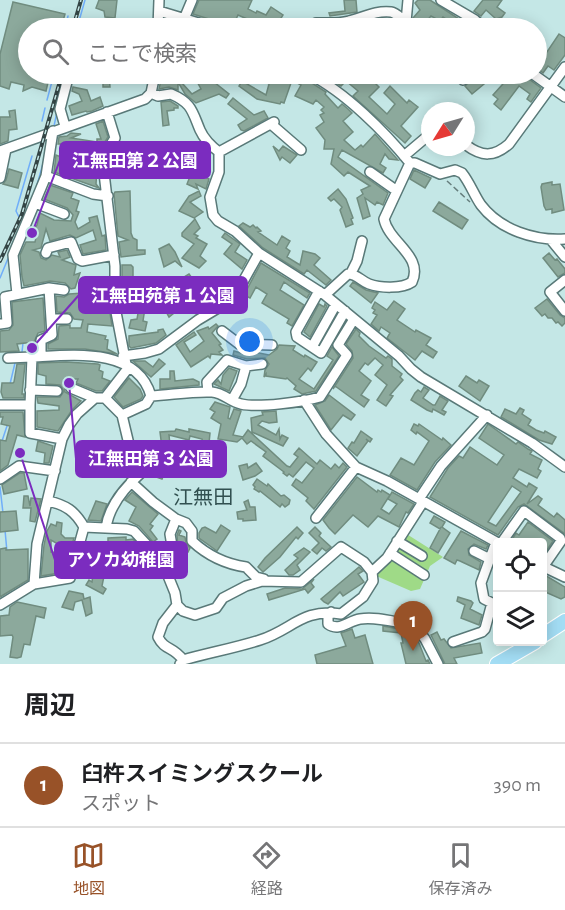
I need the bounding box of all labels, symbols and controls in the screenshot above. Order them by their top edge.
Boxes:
search box [18,18,547,84]
icon: search [39,35,72,68]
text: ここで検索 [87,43,197,65]
north arrow [421,102,475,156]
callout: 江無田第２公園 [60,142,210,178]
text: 江無田第２公園 [72,151,198,171]
callout: 江無田苑第１公園 [79,277,247,313]
text: 江無田苑第１公園 [91,286,235,306]
your location [235,327,264,356]
callout: 江無田第３公園 [76,441,226,477]
text: 江無田第３公園 [88,449,214,469]
district label: 江無田 [173,487,233,508]
map controls [493,538,547,646]
button: locate [493,538,547,592]
callout: アソカ幼稚園 [55,542,187,578]
text: アソカ幼稚園 [67,550,175,570]
button: layers [493,592,547,646]
pin: 1 [394,602,432,651]
text: 周辺 [24,693,76,719]
text: 臼杵スイミングスクール [81,763,323,785]
text: 1 [40,775,47,795]
text: 390 m [494,775,541,795]
text: スポット [81,794,161,814]
tab: 地図 [72,839,105,899]
tab: 経路 [250,839,283,899]
tab: 保存済み [428,839,492,899]

